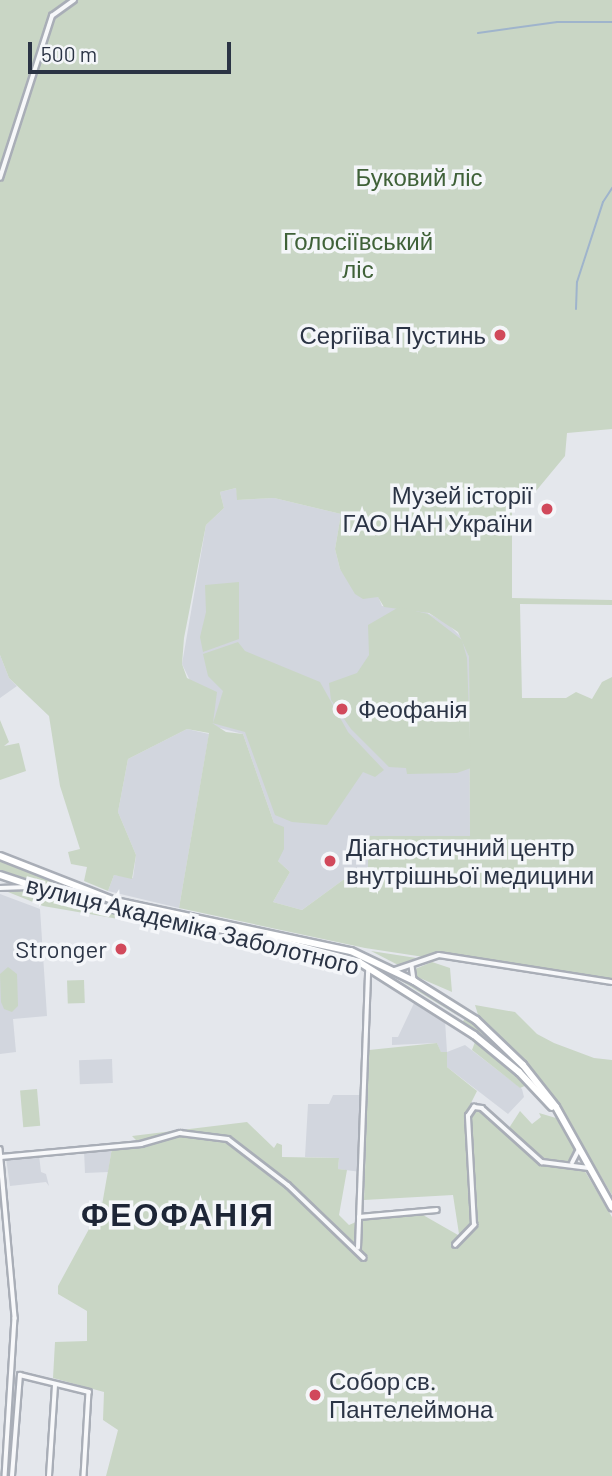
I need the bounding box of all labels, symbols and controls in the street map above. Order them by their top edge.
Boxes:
scale bar [32,28,234,72]
text: 500 m [41,41,97,66]
park label: Буковий ліс [355,163,483,191]
park label: Голосіївський ліс [283,227,433,283]
place label: Сергіїва Пустинь [299,321,486,349]
marker: Сергіїва Пустинь [492,327,508,343]
place label: Музей історії ГАО НАН України [342,481,533,537]
marker: Музей історії ГАО НАН України [539,501,555,517]
place label: Феофанія [358,695,468,723]
marker: Феофанія [332,699,352,719]
place label: Діагностичний центр внутрішньої медицини [346,833,594,889]
marker: Діагностичний центр внутрішньої медицини [320,851,340,871]
street label: вулиця Академіка Заболотного [24,870,362,980]
place label: Stronger [15,935,107,963]
marker: Stronger [113,941,129,957]
district label: ФЕОФАНІЯ [82,1194,274,1232]
place label: Собор св. Пантелеймона [329,1367,493,1423]
marker: Собор св. Пантелеймона [307,1387,323,1403]

